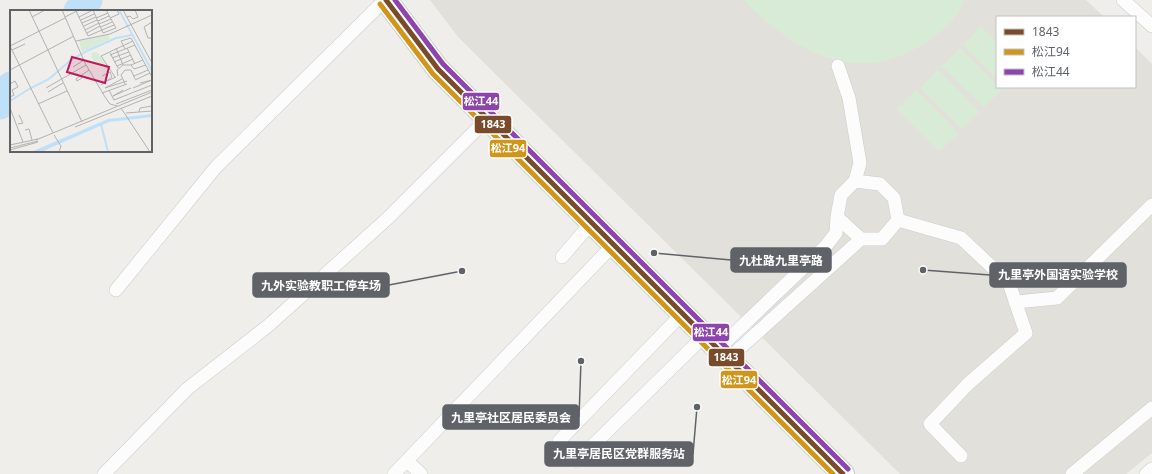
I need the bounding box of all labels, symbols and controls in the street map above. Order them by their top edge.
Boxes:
inset map [10,10,152,152]
legend [996,16,1136,88]
text: 1843 [1032,23,1060,40]
text: 松江94 [1032,43,1070,60]
text: 松江44 [1032,63,1070,80]
line badge: 松江44 [462,92,500,111]
text: 松江44 [464,93,499,108]
line badge: 1843 [474,115,512,134]
text: 1843 [480,116,506,131]
line badge: 松江94 [489,139,527,158]
text: 松江94 [491,140,526,155]
callout: 九杜路九里亭路 [731,248,831,272]
text: 九杜路九里亭路 [739,252,823,269]
callout: 九里亭外国语实验学校 [990,263,1126,287]
text: 九里亭外国语实验学校 [998,266,1118,283]
callout: 九外实验教职工停车场 [253,273,389,297]
text: 九外实验教职工停车场 [261,277,381,294]
line badge: 松江44 [692,323,730,342]
text: 松江44 [694,324,729,339]
line badge: 1843 [708,348,745,367]
text: 1843 [713,349,739,364]
line badge: 松江94 [720,370,758,389]
text: 松江94 [722,372,757,387]
callout: 九里亭社区居民委员会 [443,405,579,429]
text: 九里亭社区居民委员会 [451,409,571,426]
callout: 九里亭居民区党群服务站 [545,442,693,466]
text: 九里亭居民区党群服务站 [553,445,685,462]

